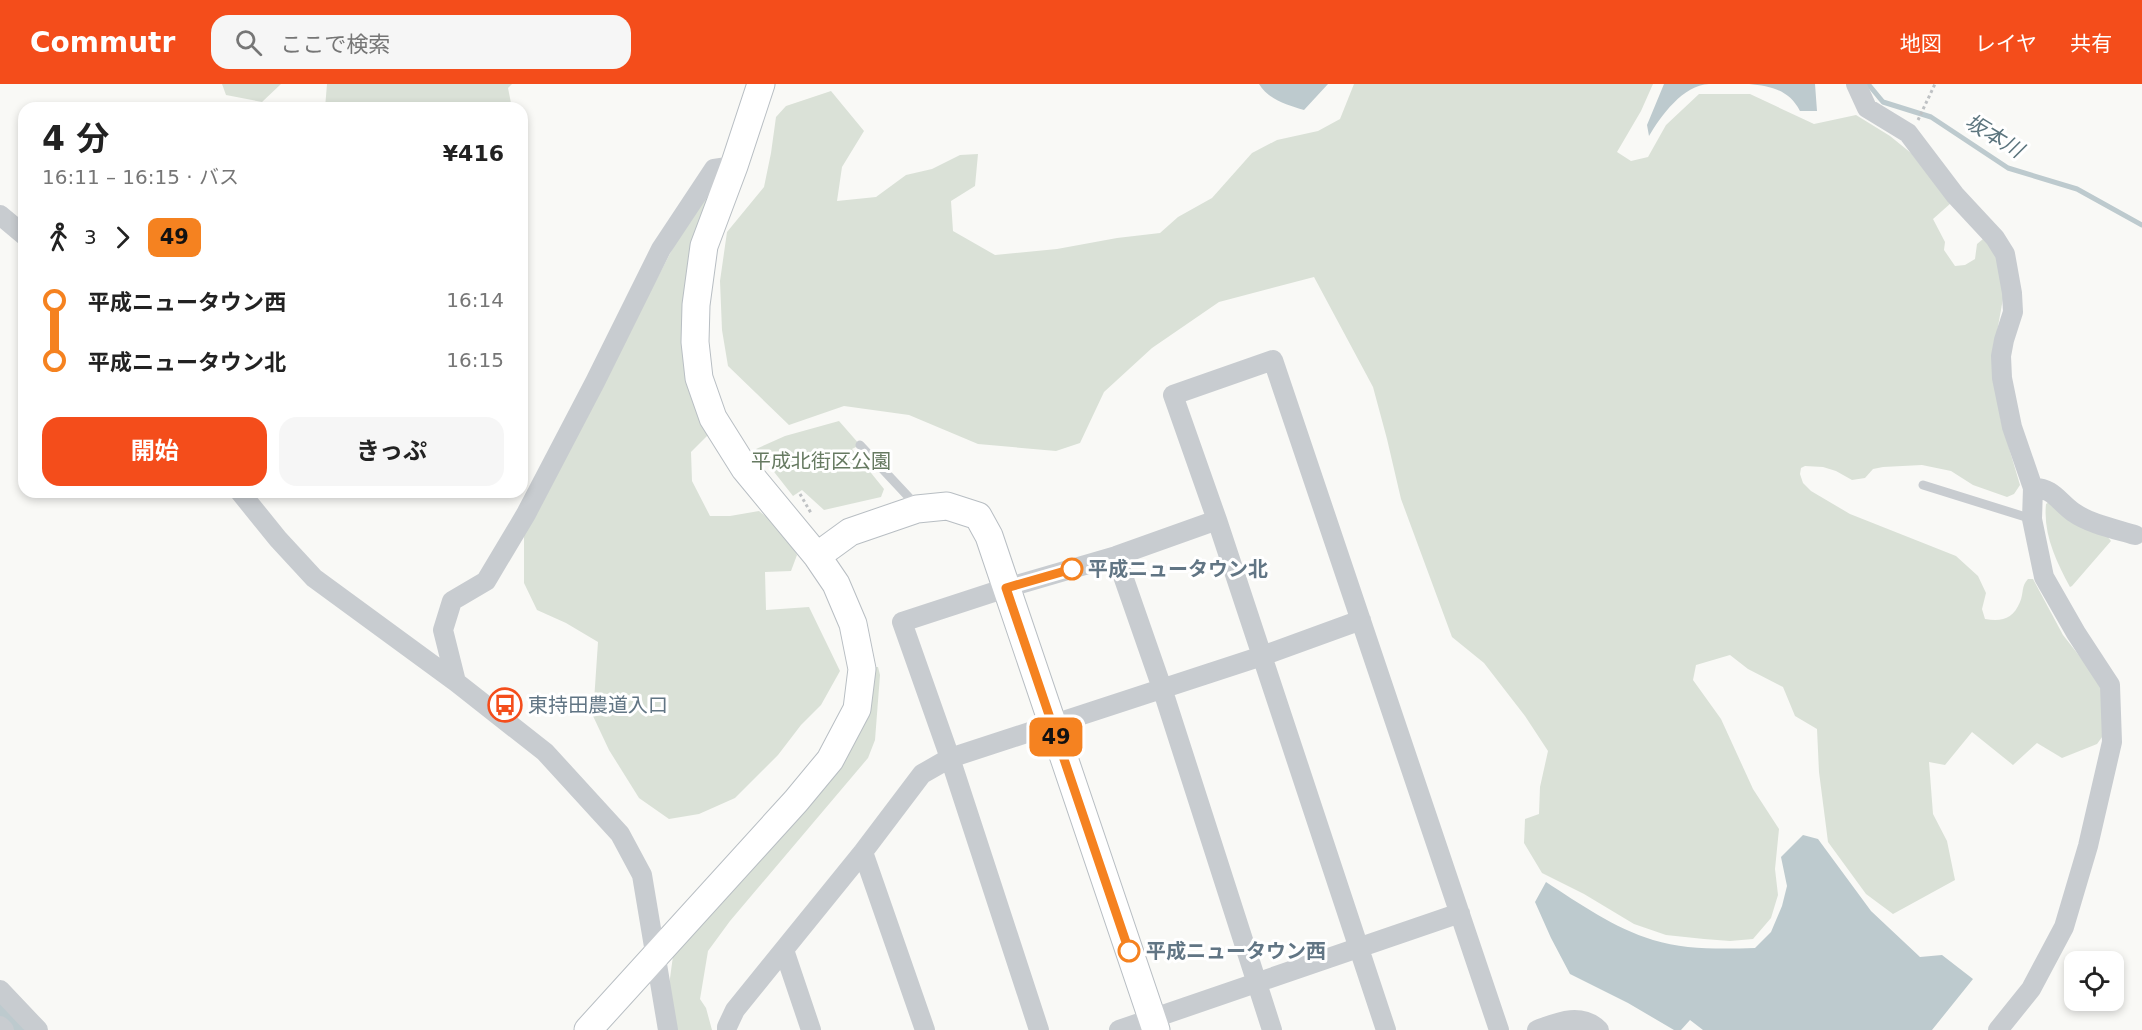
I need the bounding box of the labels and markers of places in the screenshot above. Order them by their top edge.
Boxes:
place label: 平成ニュータウン北 [1088,557,1268,581]
marker: 平成ニュータウン北 [1061,558,1083,580]
bus stop icon: 東持田農道入口 [487,687,523,723]
place label: 東持田農道入口 [528,693,668,717]
place label: 平成ニュータウン西 [1146,939,1326,963]
marker: 平成ニュータウン西 [1118,940,1140,962]

